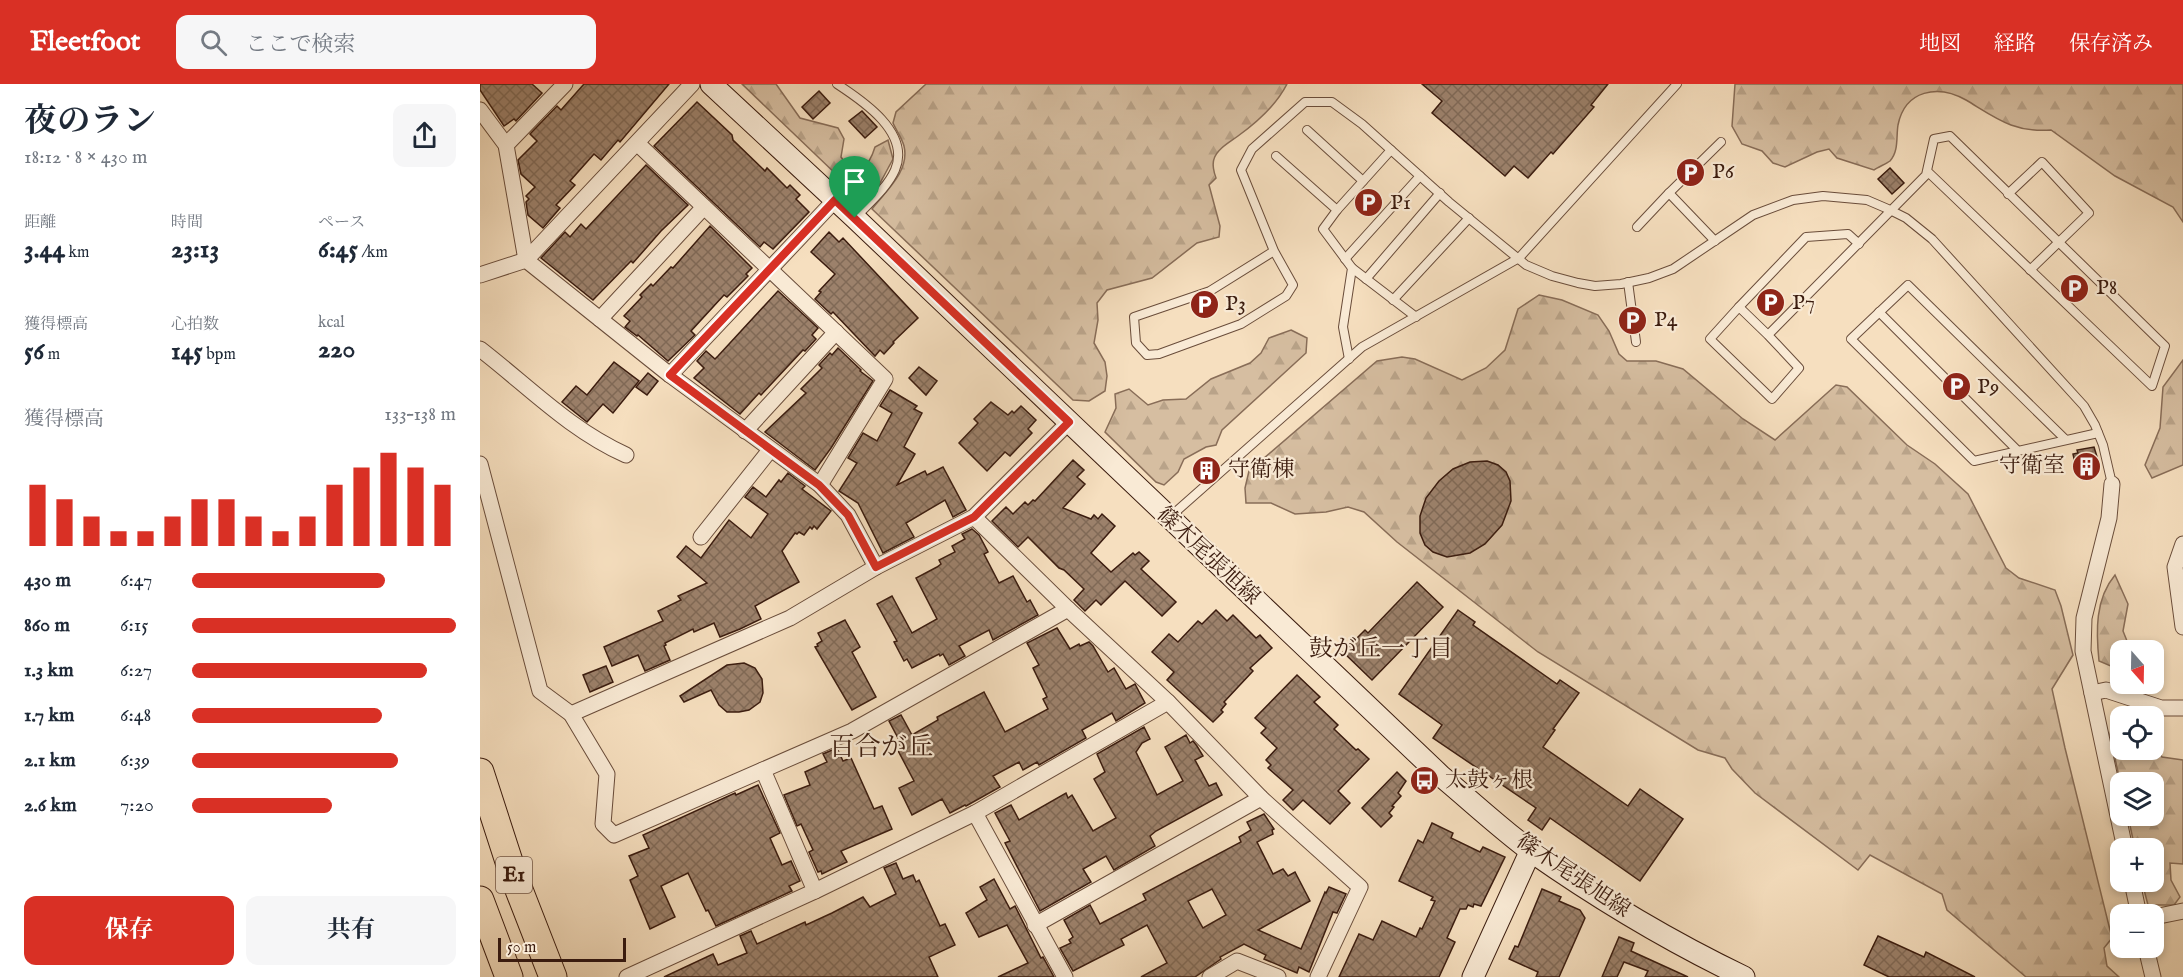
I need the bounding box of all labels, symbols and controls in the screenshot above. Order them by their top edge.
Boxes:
search box [176,15,596,69]
text: Fleetfoot [30,25,140,60]
icon: search [197,26,230,59]
text: ここで検索 [245,31,355,59]
text: 地図 [1919,31,1961,58]
text: 経路 [1994,31,2036,58]
text: 保存済み [2069,31,2153,58]
text: 夜のラン [24,101,156,143]
button: share [393,104,456,167]
text: 18:12 · 8 × 430 m [24,145,148,170]
pin [829,156,880,218]
parking icon: P6 [1675,156,1707,188]
place label: P6 [1712,158,1735,186]
icon: arrive [838,165,871,198]
parking icon: P1 [1353,187,1385,219]
place label: P1 [1390,189,1411,217]
text: 距離 [24,213,56,233]
text: 時間 [171,213,203,233]
text: ペース [318,213,365,233]
text: 3.44 [24,233,65,266]
text: 23:13 [171,233,219,266]
text: 6:45 [318,233,358,266]
text: km [65,243,89,263]
text: /km [358,243,388,263]
parking icon: P8 [2059,272,2091,304]
place label: P8 [2096,274,2117,302]
parking icon: P7 [1755,287,1787,319]
parking icon: P3 [1188,288,1220,320]
place label: P7 [1792,289,1815,317]
place label: P3 [1225,290,1246,318]
parking icon: P4 [1617,304,1649,336]
place label: P4 [1654,306,1678,334]
text: kcal [318,313,345,333]
text: 獲得標高 [24,315,88,335]
text: 心拍数 [171,315,219,335]
text: 220 [318,333,355,366]
text: 56 [24,335,44,368]
text: 145 [171,335,203,368]
text: m [44,345,60,365]
text: bpm [203,345,236,365]
parking icon: P9 [1940,371,1972,403]
place label: P9 [1977,373,1999,401]
text: 133–138 m [384,402,456,427]
text: 獲得標高 [24,407,104,432]
building icon: 守衛室 [2070,450,2102,482]
place label: 守衛室 [1999,452,2065,480]
building icon: 守衛棟 [1191,454,1223,486]
place label: 守衛棟 [1228,456,1294,484]
street label: 篠木尾張旭線 [1150,501,1266,611]
text: 430 m [24,568,71,593]
text: 6:47 [120,568,152,593]
text: 860 m [24,613,70,638]
text: 6:15 [120,613,148,638]
district label: 鼓が丘一丁目 [1309,634,1453,665]
north arrow [2110,640,2164,694]
map controls [2110,640,2164,958]
text: 1.3 km [24,658,74,683]
text: 6:27 [120,658,152,683]
text: 1.7 km [24,703,75,728]
text: 6:48 [120,703,151,728]
button: locate [2110,706,2164,760]
district label: 百合が丘 [829,731,933,764]
text: 2.1 km [24,748,76,773]
text: 6:39 [120,748,150,773]
bus stop icon: 太鼓ヶ根 [1408,765,1440,797]
place label: 太鼓ヶ根 [1445,767,1533,795]
button: layers [2110,772,2164,826]
text: 2.6 km [24,793,77,818]
text: 7:20 [120,793,154,818]
street label: 篠木尾張旭線 [1510,827,1636,925]
button: + [2110,838,2164,892]
road number: E1 [496,857,532,893]
button: 保存 [24,896,234,965]
button: 共有 [246,896,456,965]
button: − [2110,904,2164,958]
scale bar [498,935,626,962]
text: 50 m [507,938,536,958]

